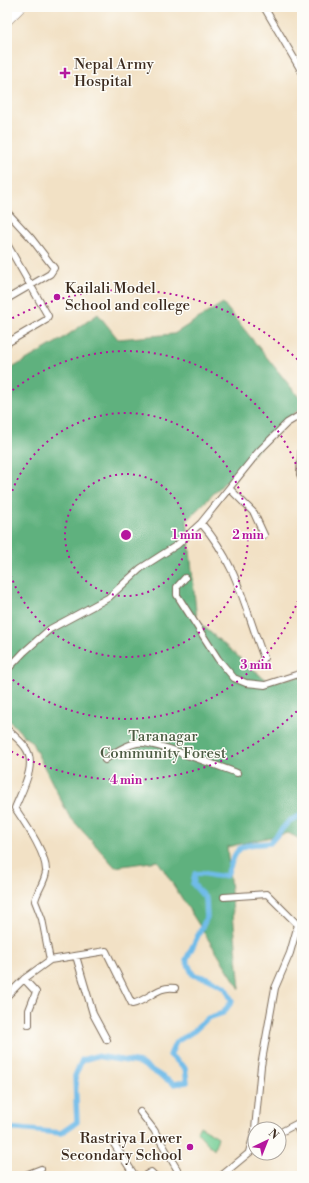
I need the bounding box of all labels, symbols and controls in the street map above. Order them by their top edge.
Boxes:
place label: Nepal Army Hospital [74,55,154,91]
marker: Nepal Army Hospital [59,67,71,79]
place label: Kailali Model School and college [65,279,190,315]
marker: Kailali Model School and college [52,292,62,302]
centre of rings [119,528,133,542]
text: 1 min [172,528,203,543]
text: 2 min [232,528,264,543]
text: 3 min [240,658,272,673]
park label: Taranagar Community Forest [100,727,227,763]
text: 4 min [110,773,143,788]
north arrow [247,1121,287,1161]
text: N [265,1126,281,1143]
place label: Rastriya Lower Secondary School [61,1129,183,1165]
marker: Rastriya Lower Secondary School [185,1142,195,1152]

